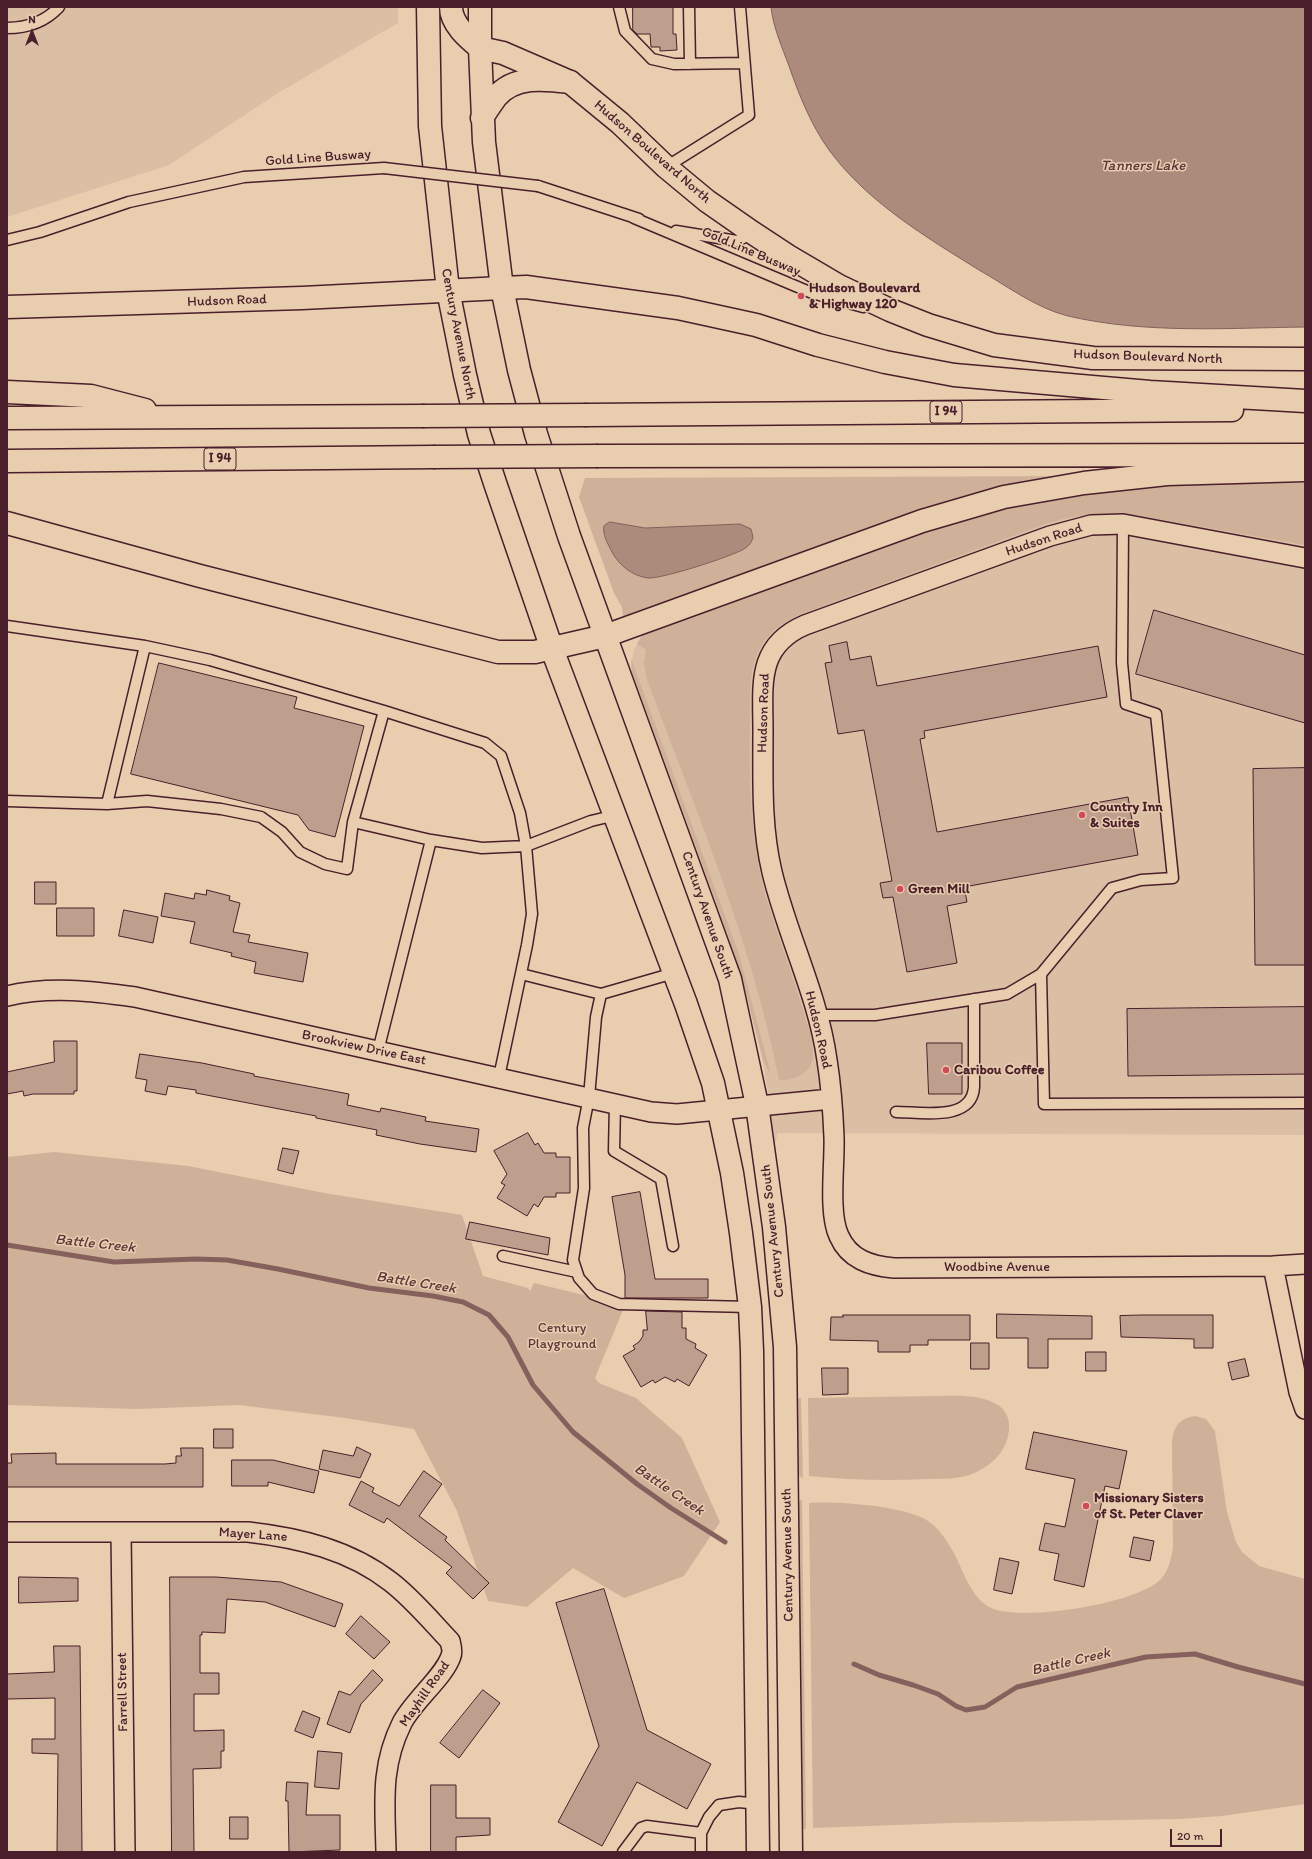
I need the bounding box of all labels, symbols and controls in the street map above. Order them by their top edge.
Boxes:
north arrow [12,12,52,52]
text: N [28,13,36,26]
street label: Hudson Boulevard North [590,97,714,207]
street label: Gold Line Busway [265,146,371,170]
water label: Tanners Lake [1101,157,1185,175]
street label: Gold Line Busway [699,224,803,280]
street label: Century Avenue North [437,267,479,401]
place label: Hudson Boulevard & Highway 120 [809,280,920,312]
street label: Hudson Road [187,291,267,311]
marker: Hudson Boulevard & Highway 120 [796,291,806,301]
street label: Hudson Boulevard North [1073,346,1223,368]
road number: I 94 [930,401,962,423]
road number: I 94 [204,448,236,470]
street label: Hudson Road [1003,520,1085,560]
street label: Hudson Road [754,673,774,753]
place label: Country Inn & Suites [1090,799,1163,832]
marker: Country Inn & Suites [1077,810,1087,820]
street label: Century Avenue South [677,849,737,981]
place label: Green Mill [908,881,970,897]
marker: Green Mill [895,884,905,894]
street label: Hudson Road [801,989,835,1071]
street label: Brookview Drive East [300,1027,428,1069]
place label: Caribou Coffee [954,1062,1044,1078]
marker: Caribou Coffee [941,1065,951,1075]
street label: Century Avenue South [758,1164,788,1298]
water label: Battle Creek [54,1231,136,1257]
street label: Woodbine Avenue [944,1259,1050,1275]
water label: Battle Creek [375,1268,457,1298]
park label: Century Playground [528,1320,596,1352]
water label: Battle Creek [631,1460,707,1520]
street label: Century Avenue South [778,1488,798,1622]
place label: Missionary Sisters of St. Peter Claver [1094,1490,1204,1522]
marker: Missionary Sisters of St. Peter Claver [1081,1501,1091,1511]
street label: Mayer Lane [218,1524,288,1546]
water label: Battle Creek [1030,1644,1112,1680]
street label: Farrell Street [114,1652,132,1732]
street label: Mayhill Road [396,1658,454,1730]
scale bar [1172,1821,1224,1847]
text: 20 m [1177,1829,1204,1843]

